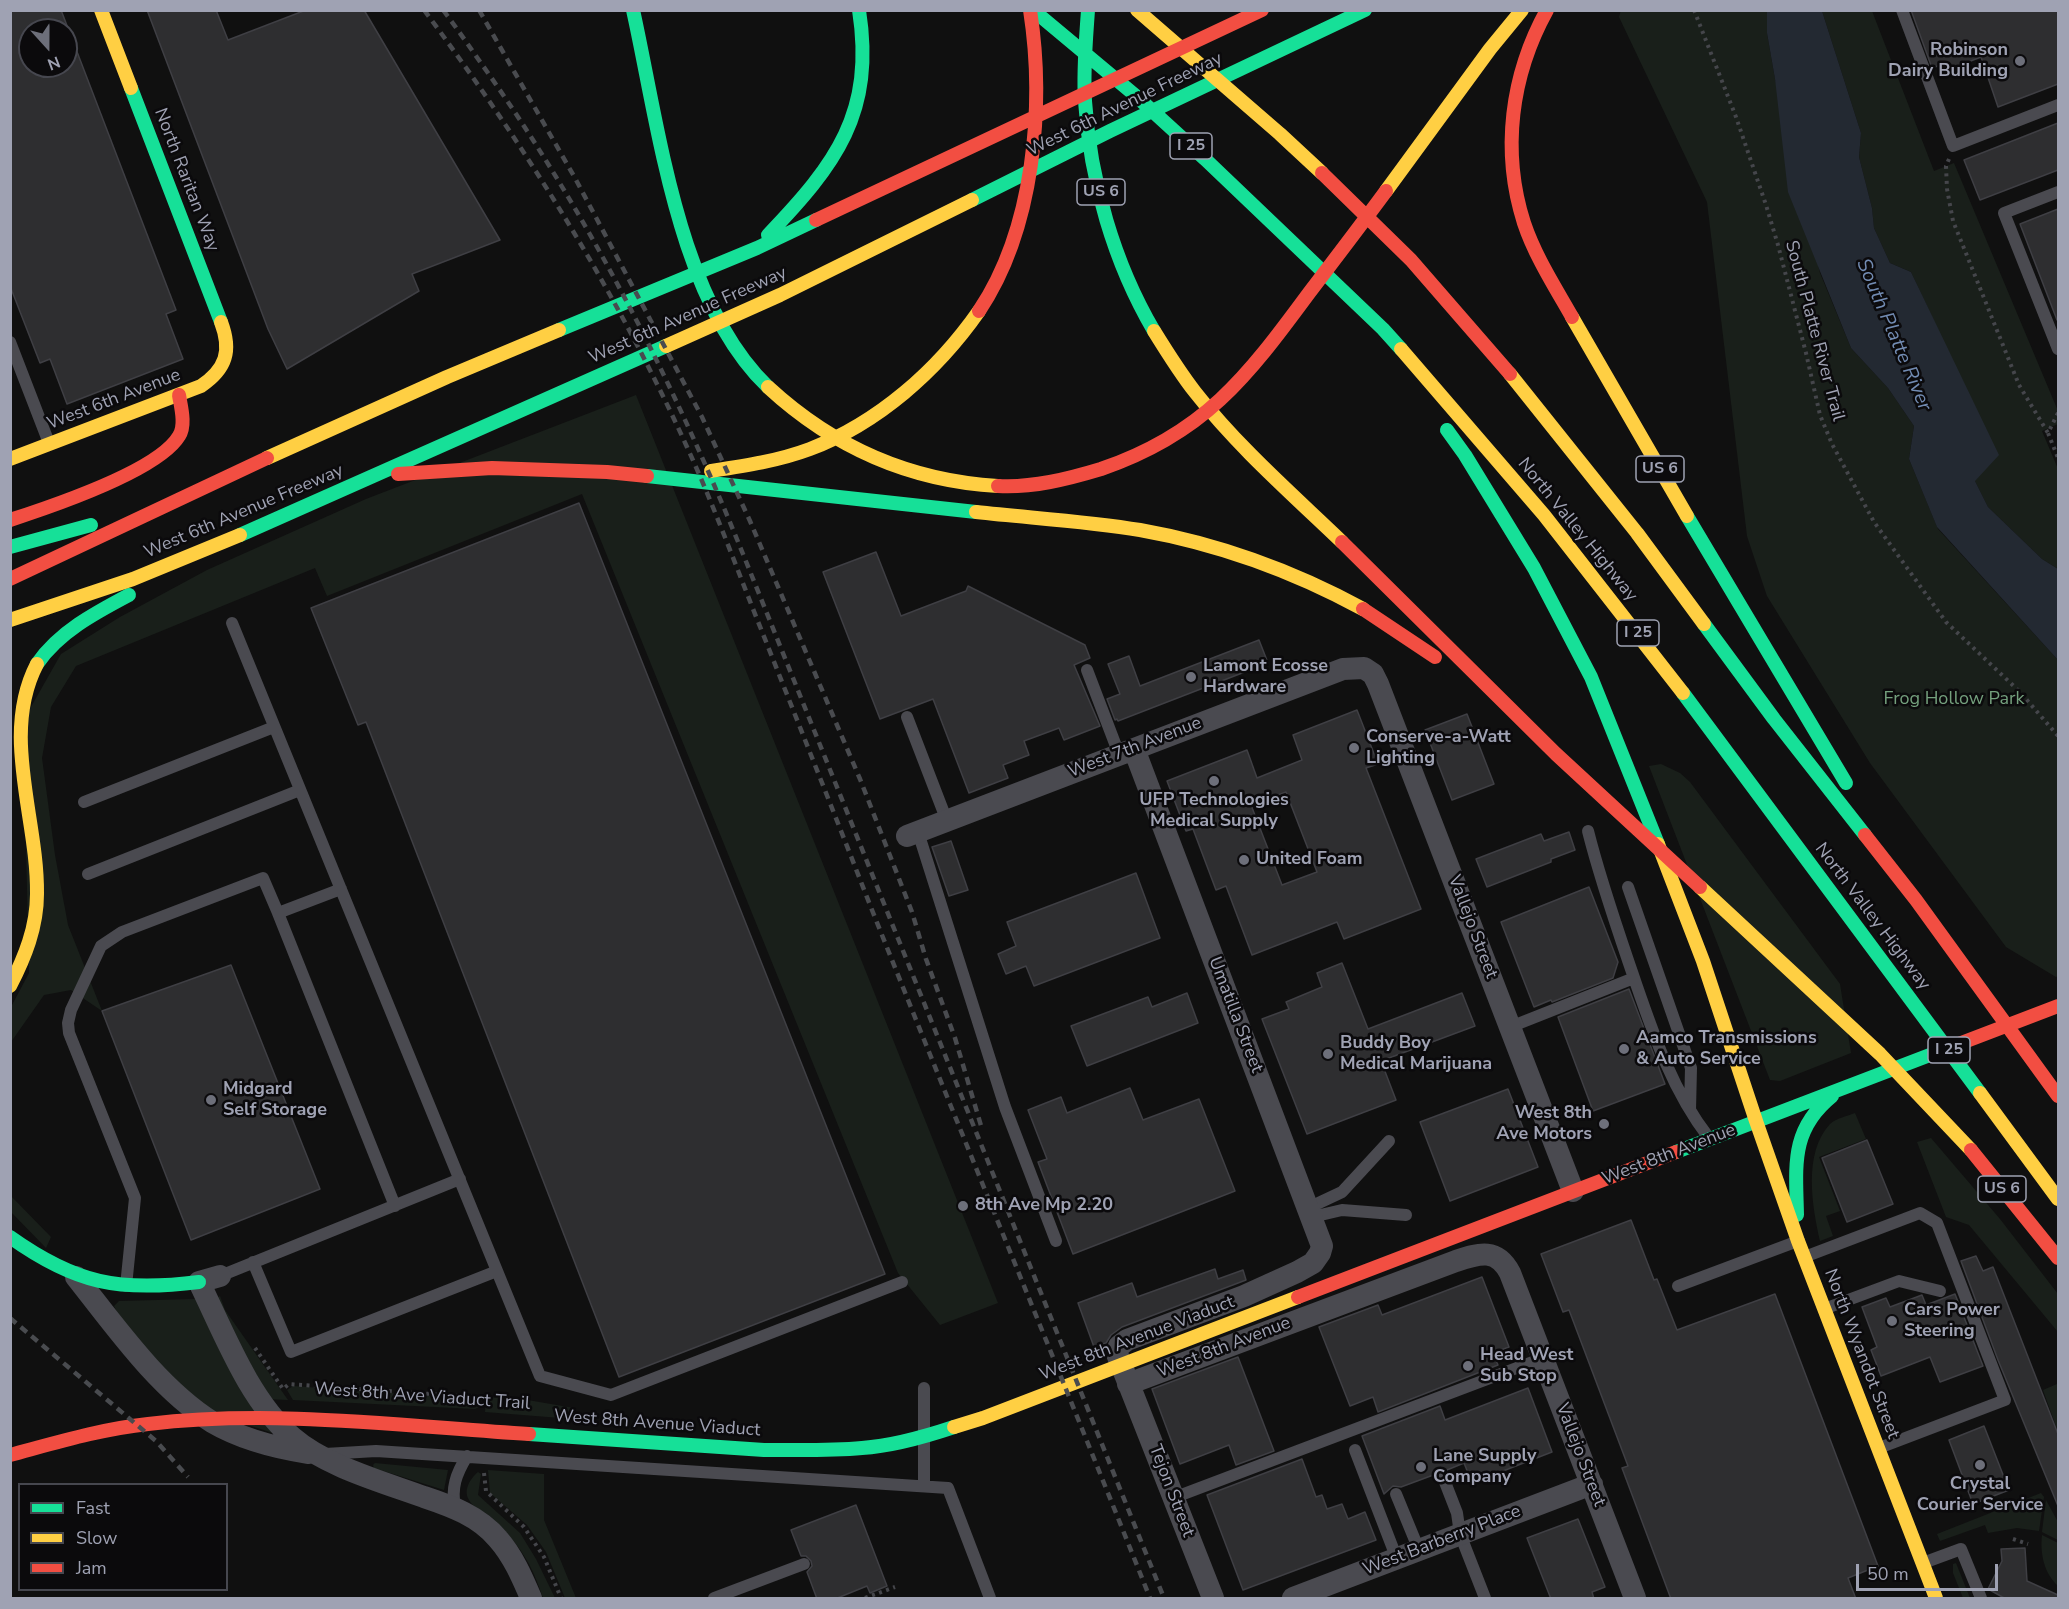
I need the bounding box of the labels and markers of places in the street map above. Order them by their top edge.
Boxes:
place label: Robinson Dairy Building [1888,40,2008,82]
marker: Robinson Dairy Building [2013,54,2027,68]
place label: Lamont Ecosse Hardware [1203,656,1328,698]
marker: Lamont Ecosse Hardware [1184,670,1198,684]
place label: Conserve-a-Watt Lighting [1366,727,1511,770]
marker: Conserve-a-Watt Lighting [1347,741,1361,755]
marker: UFP Technologies Medical Supply [1207,774,1221,788]
place label: UFP Technologies Medical Supply [1139,790,1289,832]
place label: United Foam [1256,849,1362,871]
marker: United Foam [1237,853,1251,867]
place label: Aamco Transmissions & Auto Service [1636,1028,1817,1070]
place label: Buddy Boy Medical Marijuana [1340,1033,1492,1076]
marker: Aamco Transmissions & Auto Service [1617,1042,1631,1056]
marker: Buddy Boy Medical Marijuana [1321,1047,1335,1061]
place label: Midgard Self Storage [223,1079,327,1122]
marker: Midgard Self Storage [204,1093,218,1107]
place label: West 8th Ave Motors [1496,1103,1592,1146]
marker: West 8th Ave Motors [1597,1117,1611,1131]
place label: 8th Ave Mp 2.20 [975,1195,1113,1217]
marker: 8th Ave Mp 2.20 [956,1199,970,1213]
place label: Cars Power Steering [1904,1300,2000,1342]
marker: Cars Power Steering [1885,1314,1899,1328]
place label: Head West Sub Stop [1480,1345,1573,1388]
marker: Head West Sub Stop [1461,1359,1475,1373]
place label: Lane Supply Company [1433,1446,1536,1488]
marker: Crystal Courier Service [1973,1458,1987,1472]
marker: Lane Supply Company [1414,1460,1428,1474]
place label: Crystal Courier Service [1917,1474,2043,1516]

